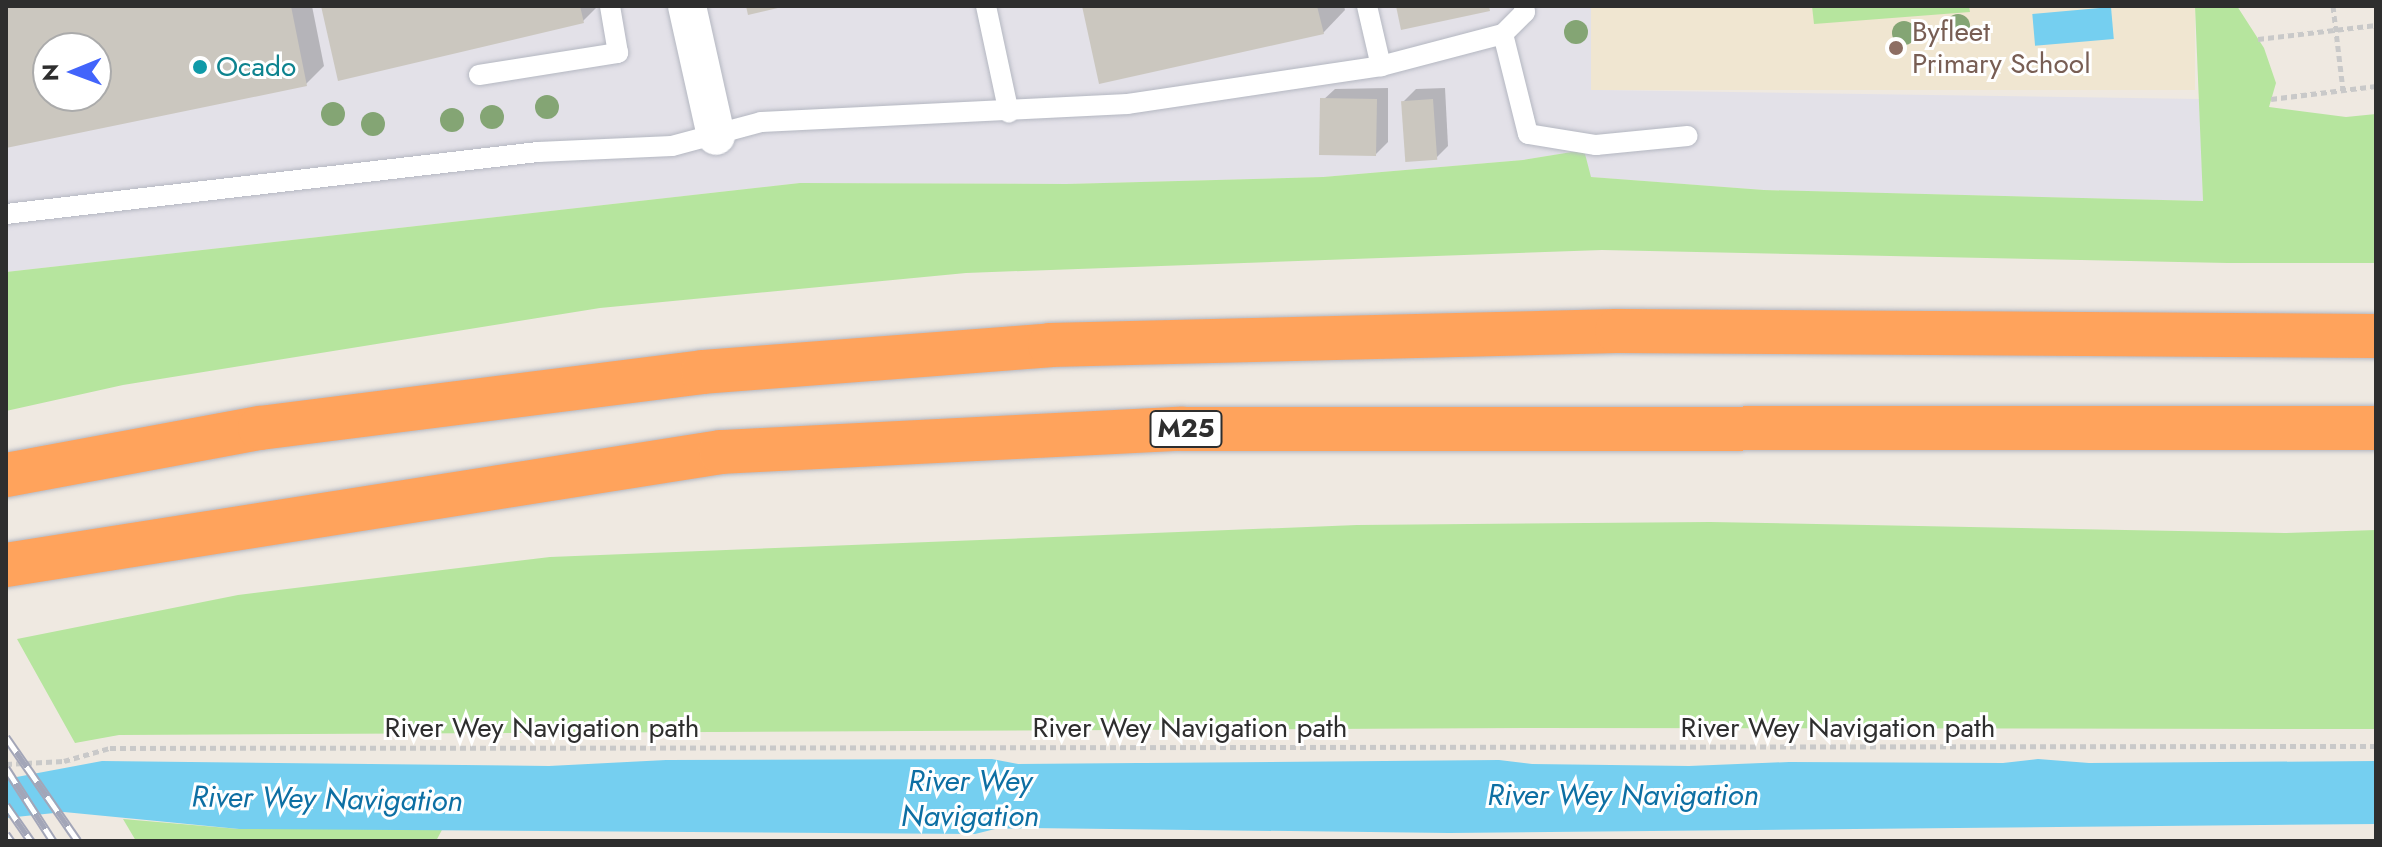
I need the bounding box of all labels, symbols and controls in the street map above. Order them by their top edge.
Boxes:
place label: Byfleet Primary School [1912,15,2091,81]
north arrow [32,32,112,112]
marker: Byfleet Primary School [1887,39,1905,57]
place label: Ocado [216,50,296,84]
marker: Ocado [191,58,209,76]
text: N [34,63,66,81]
road number: M25 [1148,407,1224,451]
street label: River Wey Navigation path [385,711,699,745]
street label: River Wey Navigation path [1033,711,1347,745]
street label: River Wey Navigation path [1681,711,1995,745]
water label: River Wey Navigation [901,763,1039,834]
water label: River Wey Navigation [1487,777,1759,813]
water label: River Wey Navigation [191,779,463,819]

